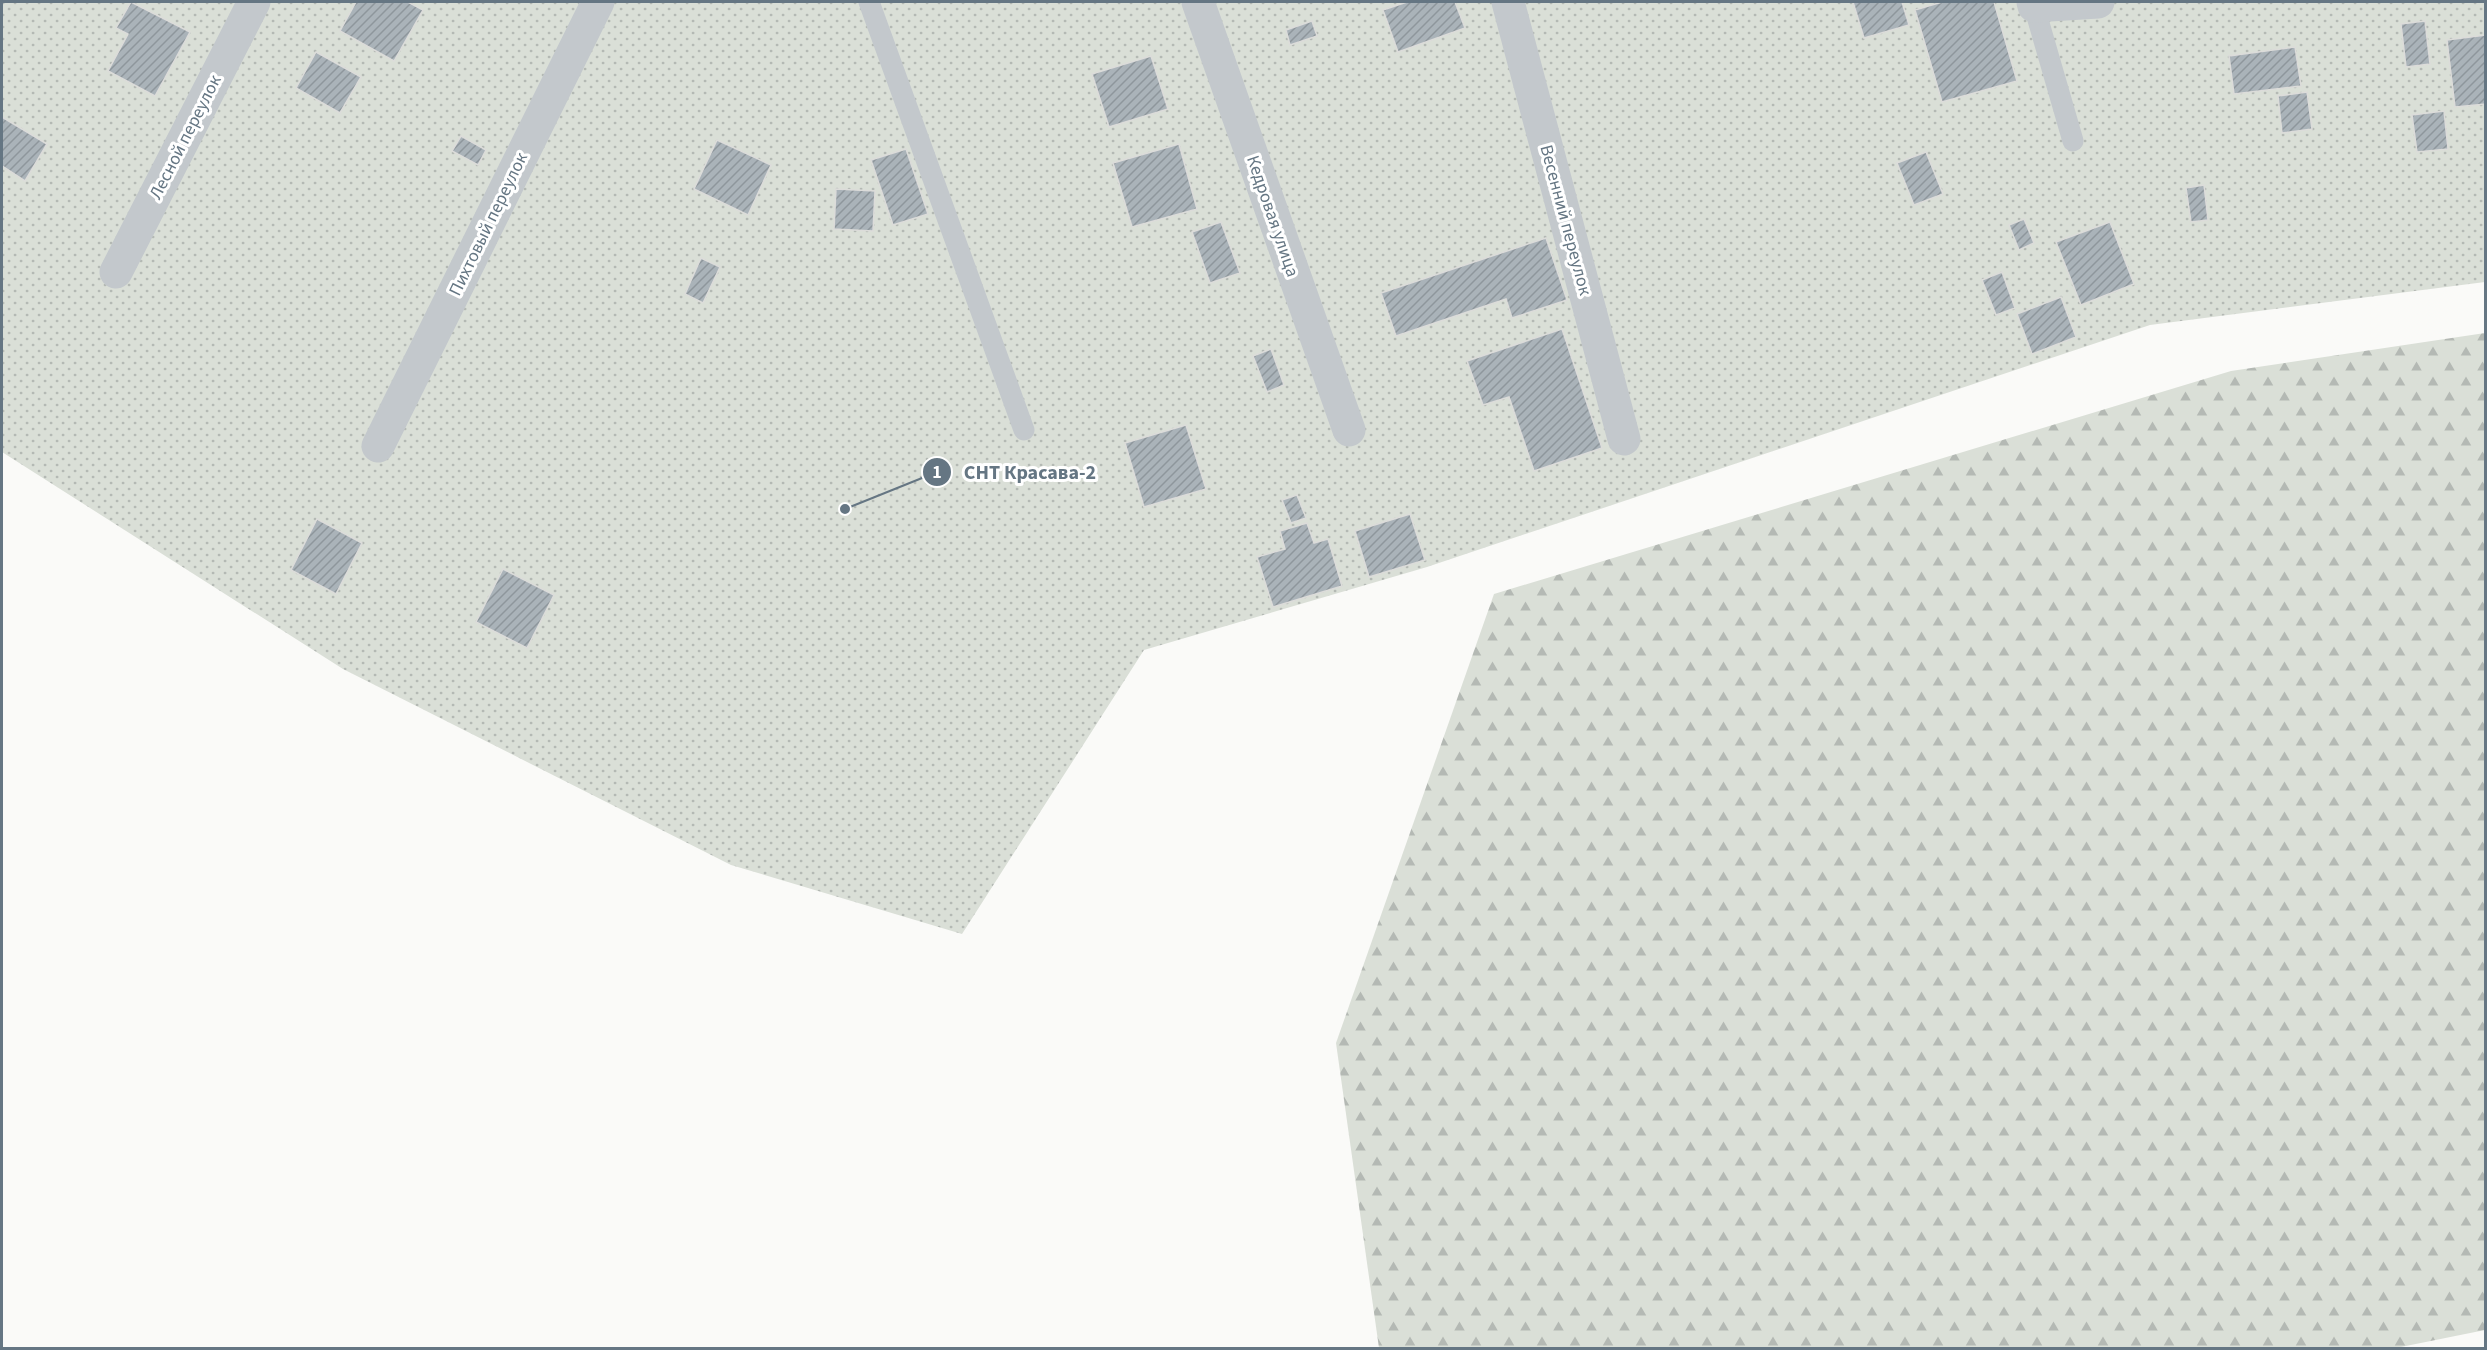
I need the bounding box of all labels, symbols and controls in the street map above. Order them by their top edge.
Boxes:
street label: Лесной переулок [143,71,228,204]
street label: Весенний переулок [1533,142,1598,298]
street label: Пихтовый переулок [443,148,534,300]
street label: Кедровая улица [1240,152,1305,280]
callout: СНТ Красава-2 [922,453,1108,491]
text: СНТ Красава-2 [964,459,1096,487]
text: 1 [932,460,942,485]

